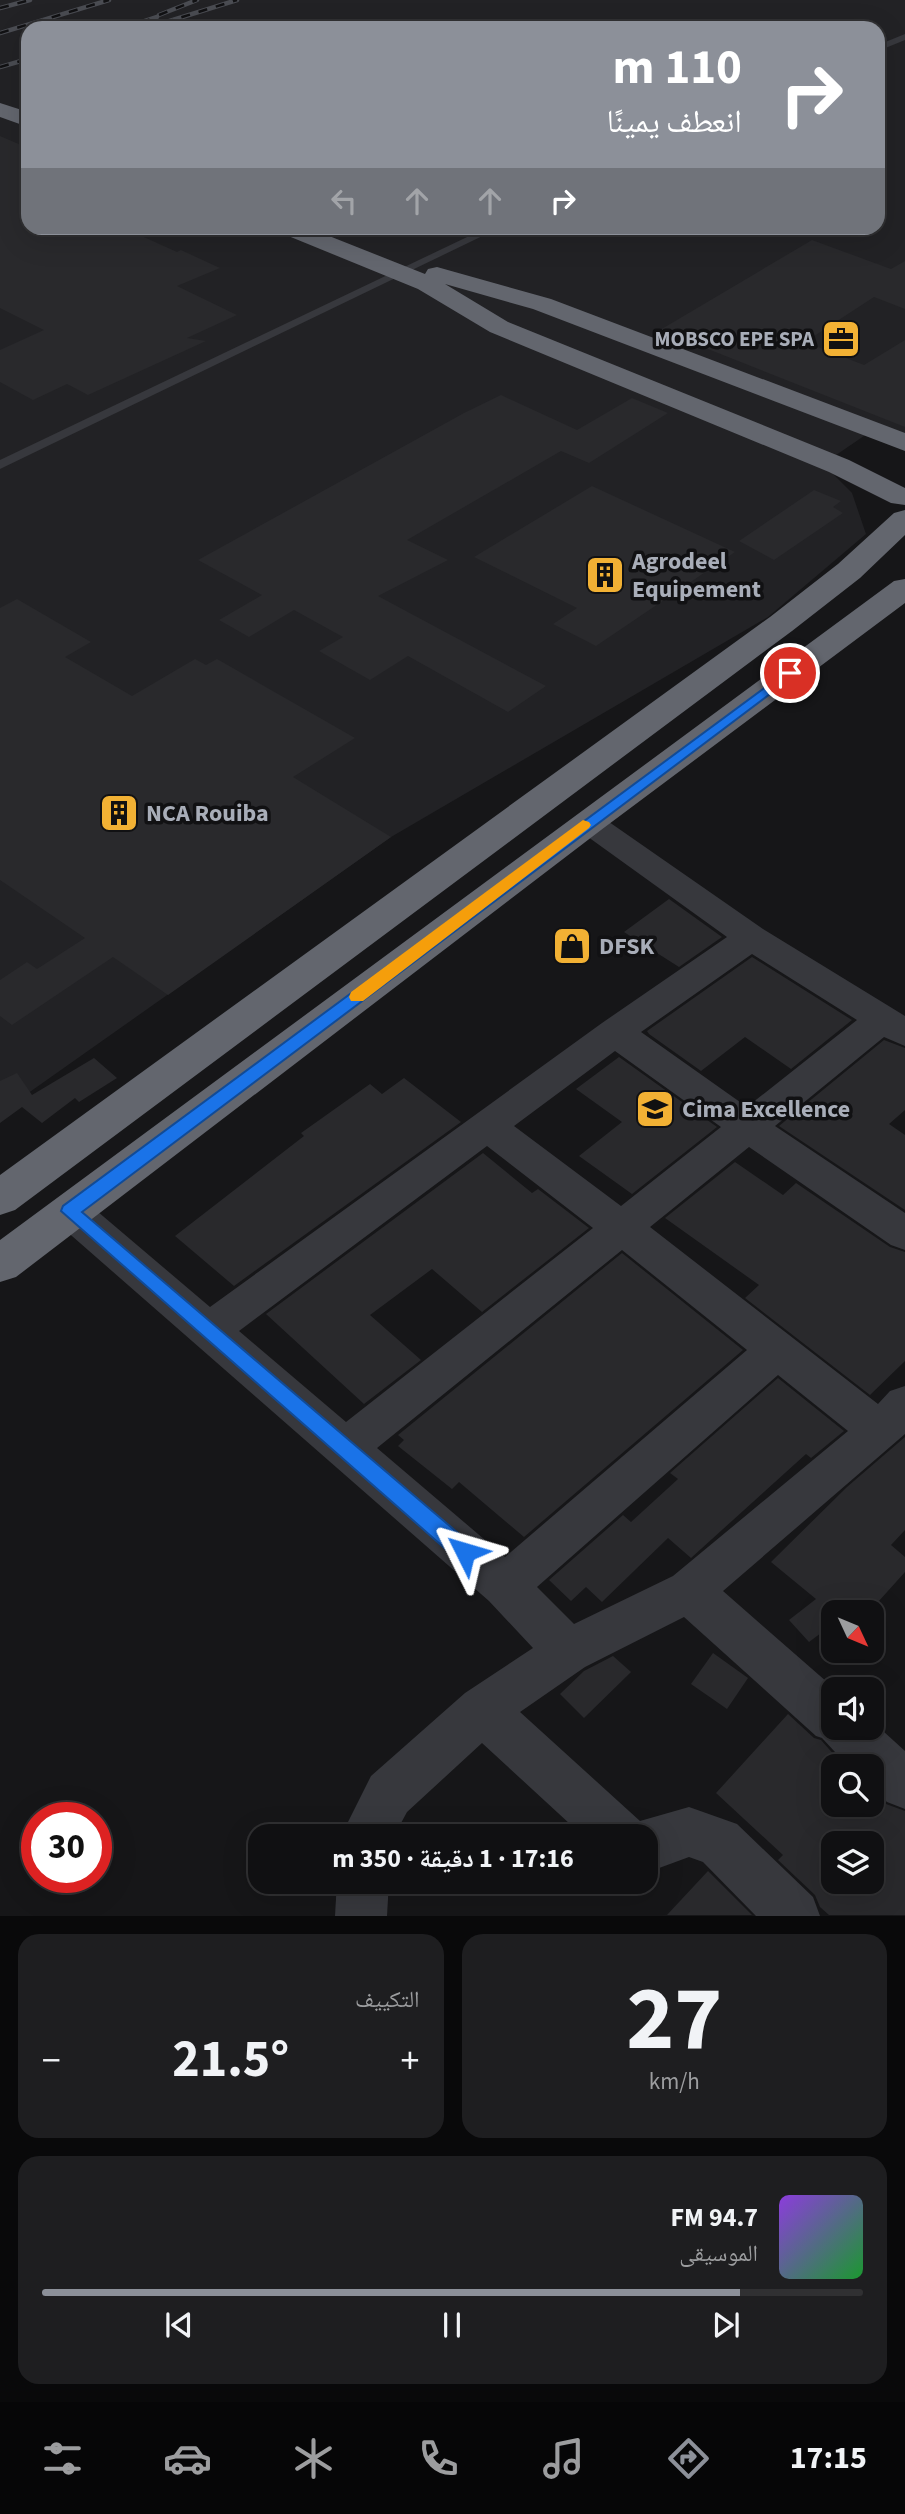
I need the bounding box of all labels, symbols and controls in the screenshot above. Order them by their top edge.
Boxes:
text: 110 m [613,33,742,103]
icon: right [766,49,857,140]
text: انعطف يمينًا [607,99,742,145]
icon: left [325,182,363,220]
icon: ahead [398,182,436,220]
icon: ahead [471,182,509,220]
icon: right [544,182,582,220]
office icon: MOBSCO EPE SPA [820,318,862,360]
place label: MOBSCO EPE SPA [655,324,815,354]
place label: Agrodeel Equipement [631,544,761,607]
building icon: Agrodeel Equipement [584,554,626,596]
pin [760,643,820,703]
icon: arrive [771,654,809,692]
building icon: NCA Rouiba [98,792,140,834]
place label: NCA Rouiba [146,796,269,831]
shop icon: DFSK [551,925,593,967]
place label: DFSK [599,929,655,964]
school or university icon: Cima Excellence [634,1088,676,1130]
place label: Cima Excellence [682,1092,850,1127]
position arrow [428,1515,502,1589]
north arrow [821,1600,884,1662]
map controls [821,1600,884,1894]
button: sound [821,1677,884,1740]
button: search [821,1754,884,1817]
speed limit sign: 30 [21,1802,112,1893]
button: layers [821,1831,884,1894]
text: 17:16 · 1 دقيقة · 350 m [332,1840,574,1877]
text: 27 [626,1955,722,2084]
text: التكييف [355,1983,420,2016]
text: 21.5° [172,2023,289,2097]
text: − [42,2034,61,2088]
text: + [401,2034,419,2088]
text: km/h [649,2065,700,2098]
text: 94.7 FM [670,2199,758,2236]
text: الموسيقى [679,2237,758,2270]
icon: previous [160,2306,198,2344]
icon: pause [433,2306,471,2344]
icon: next [707,2306,745,2344]
icon: filters [38,2434,87,2483]
icon: car [163,2434,212,2483]
icon: climate [289,2434,338,2483]
icon: phone [414,2434,463,2483]
icon: music [539,2434,588,2483]
icon: directions [664,2434,713,2483]
text: 17:15 [790,2435,867,2481]

